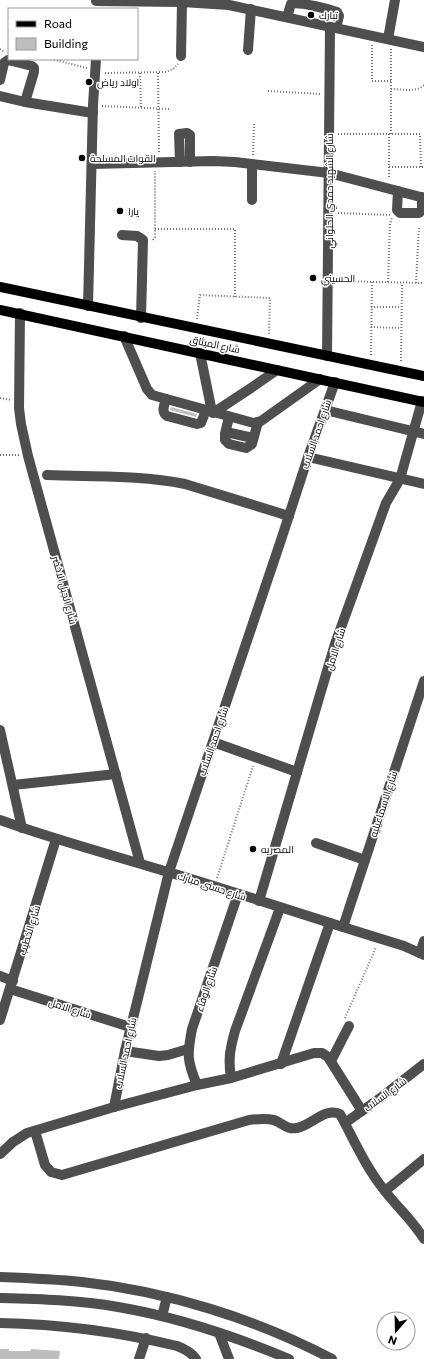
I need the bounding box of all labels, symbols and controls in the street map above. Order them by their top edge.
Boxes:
legend [8,8,138,60]
place label: تبارك [319,9,338,21]
marker: تبارك [306,10,316,20]
text: Road [44,16,72,30]
text: Building [44,36,88,50]
place label: اولاد رياض [97,76,139,89]
marker: اولاد رياض [84,77,94,87]
street label: شارع الشهيد حمدي الحلواني [323,133,337,249]
place label: القوات المسلحة [90,152,156,164]
marker: القوات المسلحة [77,153,87,163]
place label: يارا [128,205,139,217]
marker: يارا [115,206,125,216]
place label: الحسيني [321,272,355,286]
marker: الحسيني [308,273,318,283]
street label: شارع الميثاق [189,333,241,356]
street label: شارع احمد السلاب [299,398,334,470]
street label: شارع الجبل الاخضر [49,553,80,626]
street label: شارع الامل [323,626,348,672]
street label: شارع احمد السلاب [196,705,231,777]
street label: شارع الاسماعيليه [367,769,400,839]
place label: المصريه [261,843,294,855]
marker: المصريه [248,844,258,854]
street label: شارع حسنى مبارك [176,869,248,904]
street label: شارع الخطيب [16,904,43,957]
street label: شارع الوفاء [193,965,220,1013]
street label: شارع الامل [47,996,93,1021]
street label: شارع احمد السلاب [112,1016,139,1090]
street label: شارع السلاب [361,1074,409,1114]
north arrow [376,1311,416,1351]
text: N [386,1333,399,1348]

